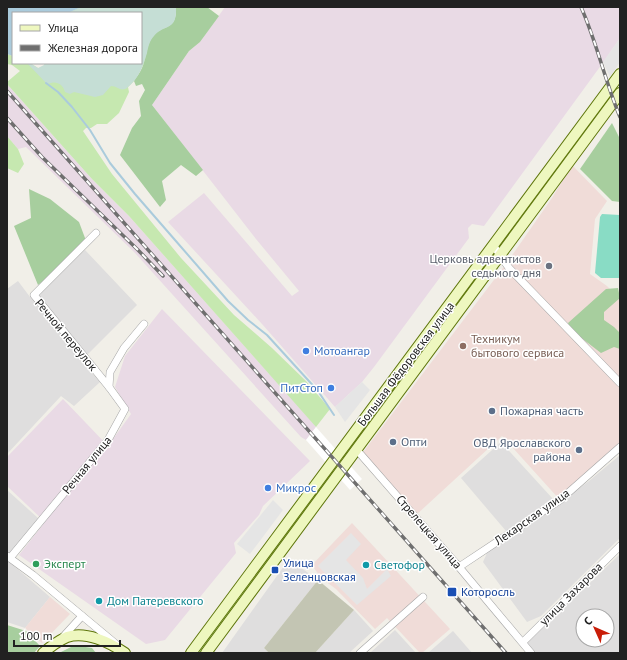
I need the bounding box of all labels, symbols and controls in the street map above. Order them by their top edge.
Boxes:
legend [12,12,142,64]
text: Улица [48,20,79,35]
text: Железная дорога [47,40,138,55]
place label: Церковь адвентистов седьмого дня [430,251,541,280]
marker: Церковь адвентистов седьмого дня [544,261,554,271]
street label: Речной переулок [32,296,101,374]
street label: Большая Фёдоровская улица [354,299,457,429]
place label: Техникум бытового сервиса [471,331,564,360]
marker: Техникум бытового сервиса [458,341,468,351]
place label: Мотоангар [314,343,370,358]
marker: Мотоангар [301,346,311,356]
place label: ПитСтоп [280,380,323,395]
marker: ПитСтоп [326,383,336,393]
place label: Пожарная часть [500,403,584,418]
marker: Пожарная часть [487,406,497,416]
street label: Речная улица [59,433,115,497]
place label: Опти [401,434,427,449]
place label: ОВД Ярославского района [473,435,571,464]
marker: Опти [388,437,398,447]
marker: ОВД Ярославского района [574,445,584,455]
place label: Микрос [276,480,317,495]
marker: Микрос [263,483,273,493]
street label: Лекарская улица [490,485,572,549]
street label: Стрелецкая улица [393,492,466,572]
place label: Улица Зеленцовская [283,555,356,584]
place label: Эксперт [44,556,86,571]
place label: Светофор [374,557,425,572]
marker: Эксперт [31,559,41,569]
street label: улица Захарова [536,559,605,628]
marker: Светофор [361,560,371,570]
marker: Улица Зеленцовская [270,565,280,575]
place label: Которосль [461,584,515,599]
marker: Которосль [446,586,458,598]
place label: Дом Патеревского [107,593,203,608]
marker: Дом Патеревского [94,596,104,606]
north arrow [575,608,615,648]
text: С [581,614,595,628]
scale bar [14,622,120,648]
text: 100 m [20,628,53,643]

